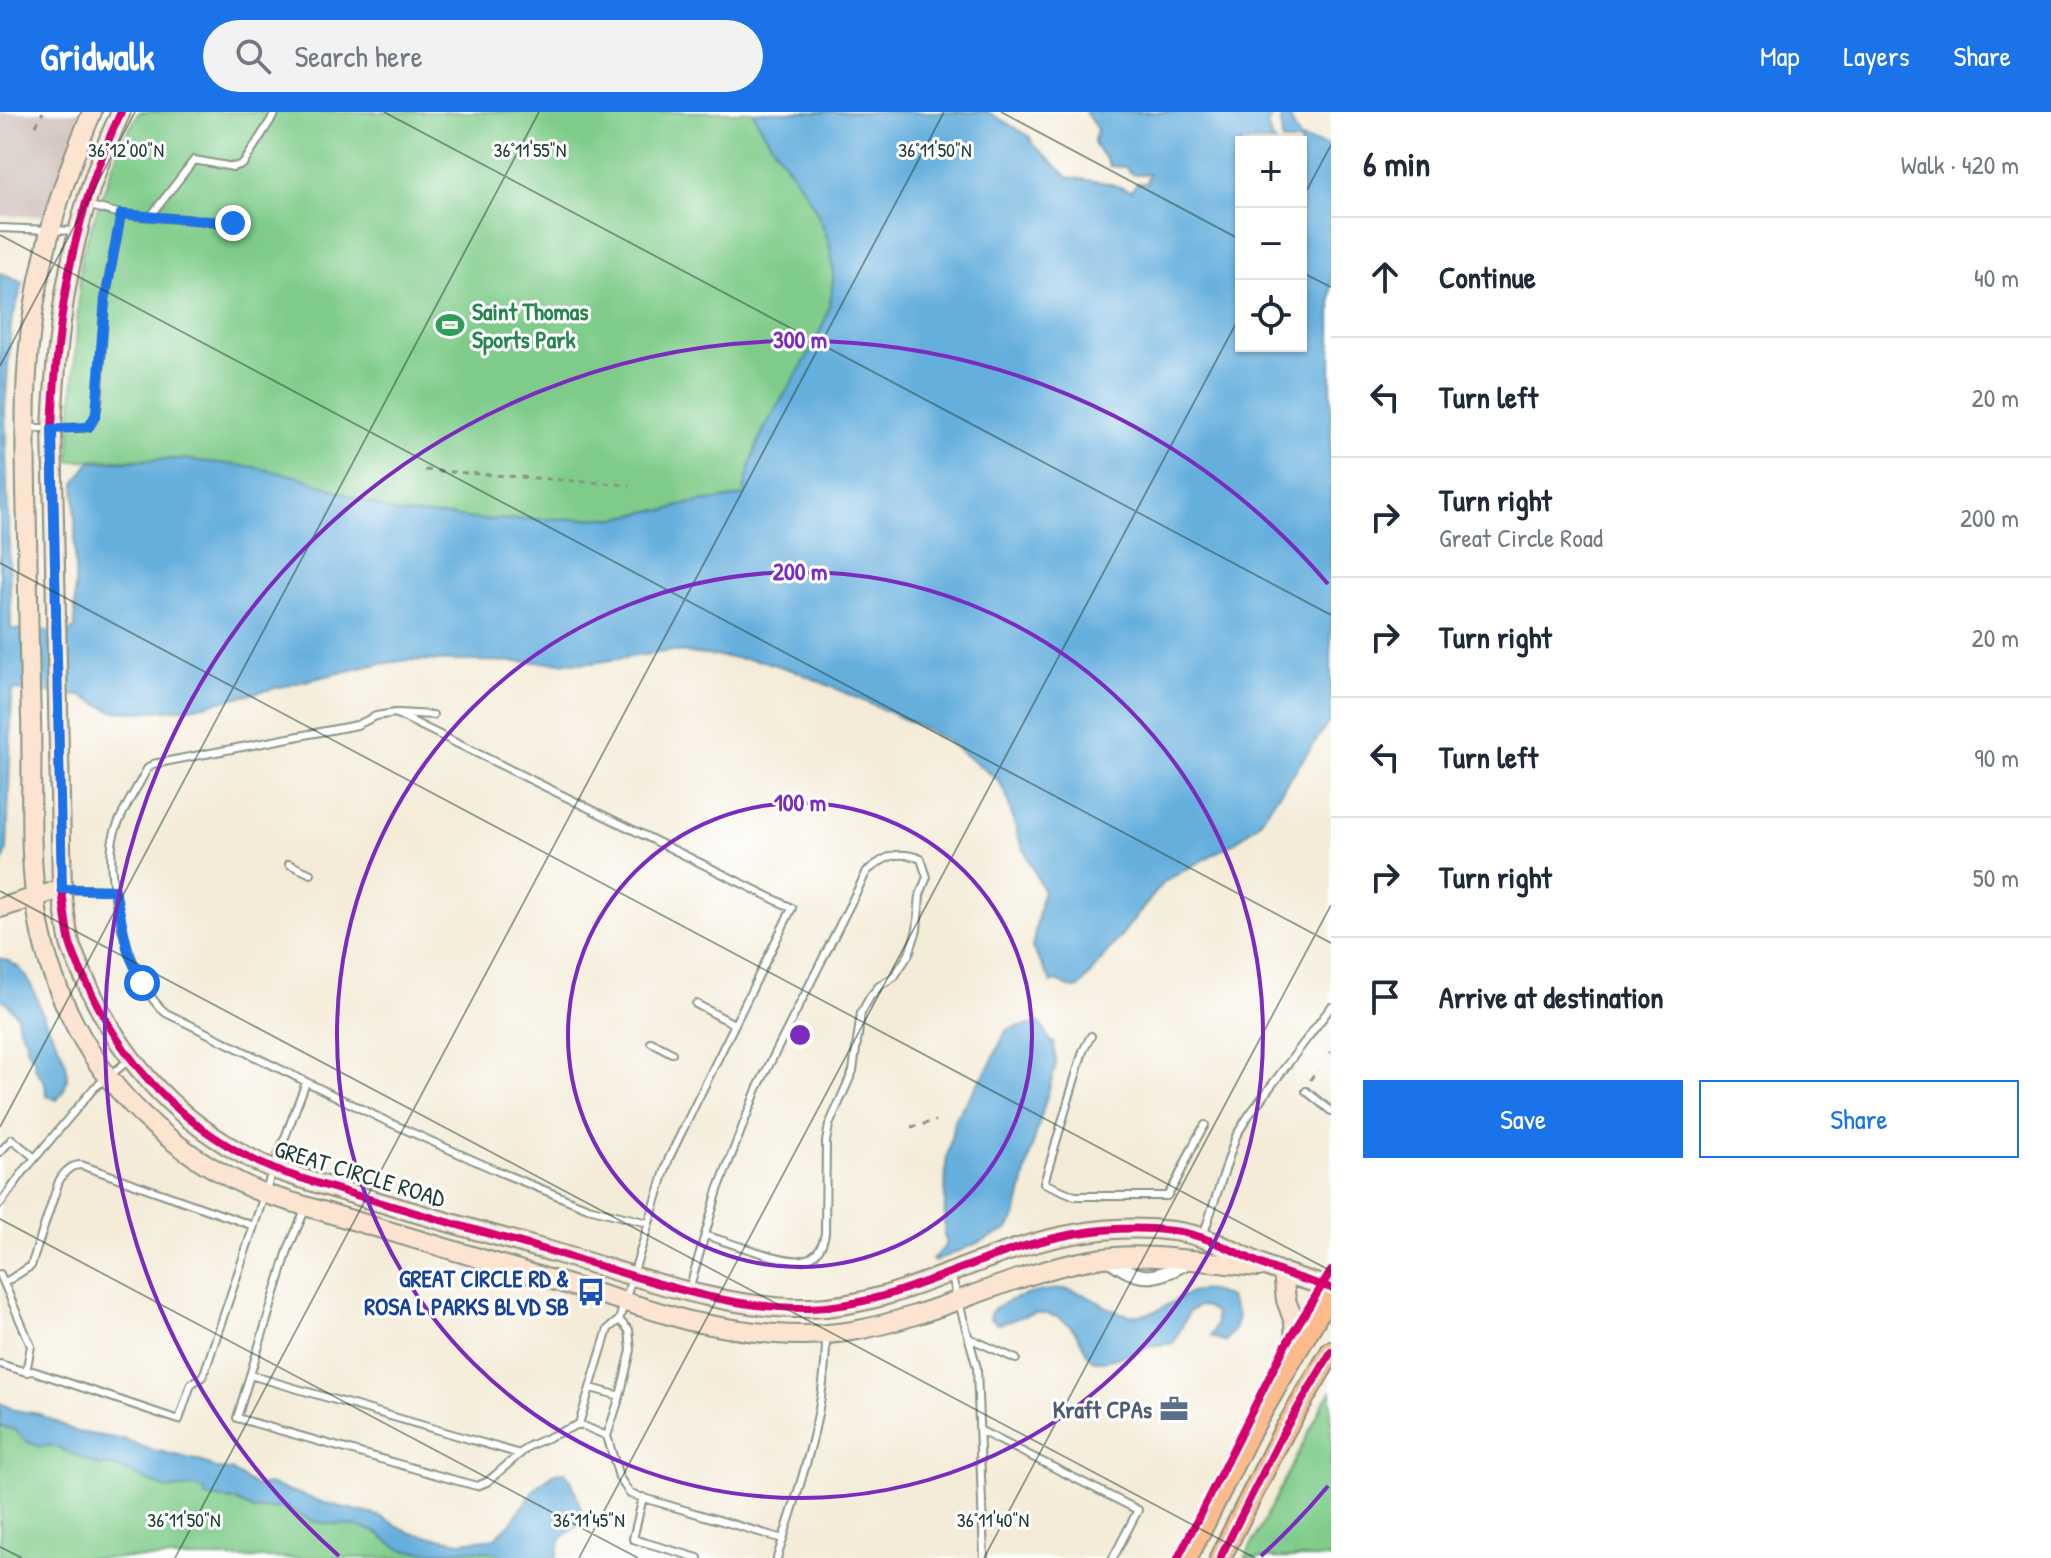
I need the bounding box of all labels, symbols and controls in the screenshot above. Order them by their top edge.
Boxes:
search box [203,20,763,92]
text: Gridwalk [40,30,155,82]
icon: search [231,34,275,78]
text: Search here [295,36,423,76]
text: Map [1760,37,1800,75]
text: Layers [1844,37,1909,75]
text: Share [1953,37,2011,75]
text: 36°12'00"N [88,136,164,163]
text: 36°11'55"N [494,136,567,163]
text: 36°11'50"N [898,136,972,163]
map controls [1235,136,1307,352]
button: + [1235,136,1307,208]
text: 6 min [1363,141,1431,187]
text: Walk · 420 m [1901,147,2019,182]
route end [215,205,251,241]
button: − [1235,208,1307,280]
icon: ahead [1363,255,1407,299]
text: Continue [1439,257,1536,297]
text: 40 m [1974,260,2019,295]
button: locate [1235,280,1307,352]
place label: Saint Thomas Sports Park [472,295,588,356]
sports icon: Saint Thomas Sports Park [435,310,465,340]
text: 300 m [773,323,827,355]
icon: left [1363,375,1407,419]
text: Turn left [1439,377,1538,417]
text: 20 m [1972,380,2019,415]
text: Turn right [1439,480,1552,520]
icon: right [1363,495,1407,539]
text: 200 m [1960,500,2019,535]
text: Great Circle Road [1439,520,1603,555]
text: 200 m [773,555,827,587]
icon: right [1363,615,1407,659]
text: Turn right [1439,617,1552,657]
text: 20 m [1972,620,2019,655]
icon: left [1363,735,1407,779]
text: Turn left [1439,737,1538,777]
text: 90 m [1974,740,2019,775]
text: 100 m [774,786,826,818]
icon: right [1363,855,1407,899]
text: Turn right [1439,857,1552,897]
text: 50 m [1973,860,2019,895]
route start [124,965,160,1001]
icon: arrive [1363,975,1407,1019]
text: Arrive at destination [1439,977,1664,1017]
centre of rings [786,1021,814,1049]
button: Save [1363,1080,1683,1158]
button: Share [1699,1080,2019,1158]
street label: GREAT CIRCLE ROAD [271,1132,450,1214]
place label: GREAT CIRCLE RD & ROSA L PARKS BLVD SB [364,1262,569,1322]
bus stop icon: GREAT CIRCLE RD & ROSA L PARKS BLVD SB [576,1277,606,1307]
place label: Kraft CPAs [1053,1393,1152,1425]
office icon: Kraft CPAs [1159,1394,1189,1424]
text: 36°11'50"N [147,1506,221,1533]
text: 36°11'45"N [553,1506,625,1533]
text: 36°11'40"N [957,1506,1029,1533]

